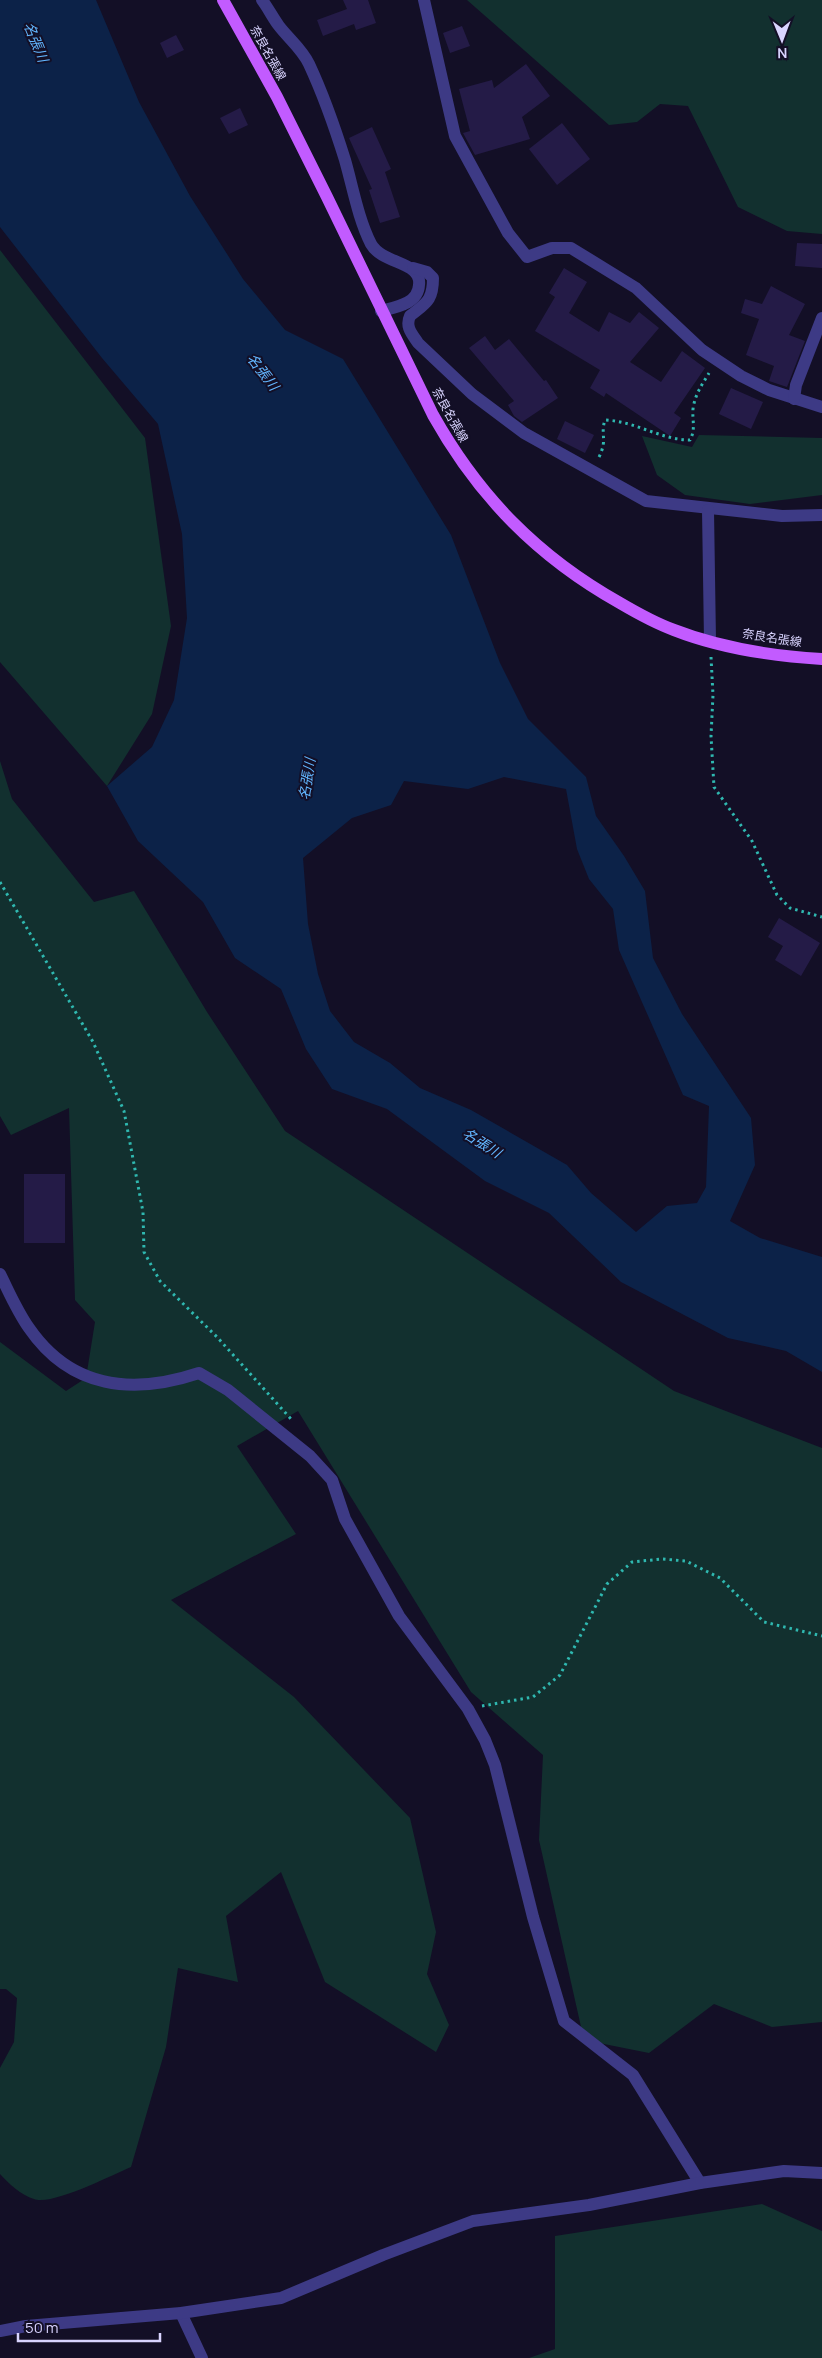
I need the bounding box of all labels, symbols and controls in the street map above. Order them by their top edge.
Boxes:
north arrow [757,15,807,65]
water label: 名張川 [20,19,54,67]
street label: 奈良名張線 [246,22,290,83]
text: N [777,44,787,63]
water label: 名張川 [243,349,285,396]
street label: 奈良名張線 [428,384,472,445]
street label: 奈良名張線 [741,624,803,651]
water label: 名張川 [294,755,319,801]
water label: 名張川 [459,1123,507,1163]
scale bar [18,2310,160,2342]
text: 50 m [25,2317,59,2338]

